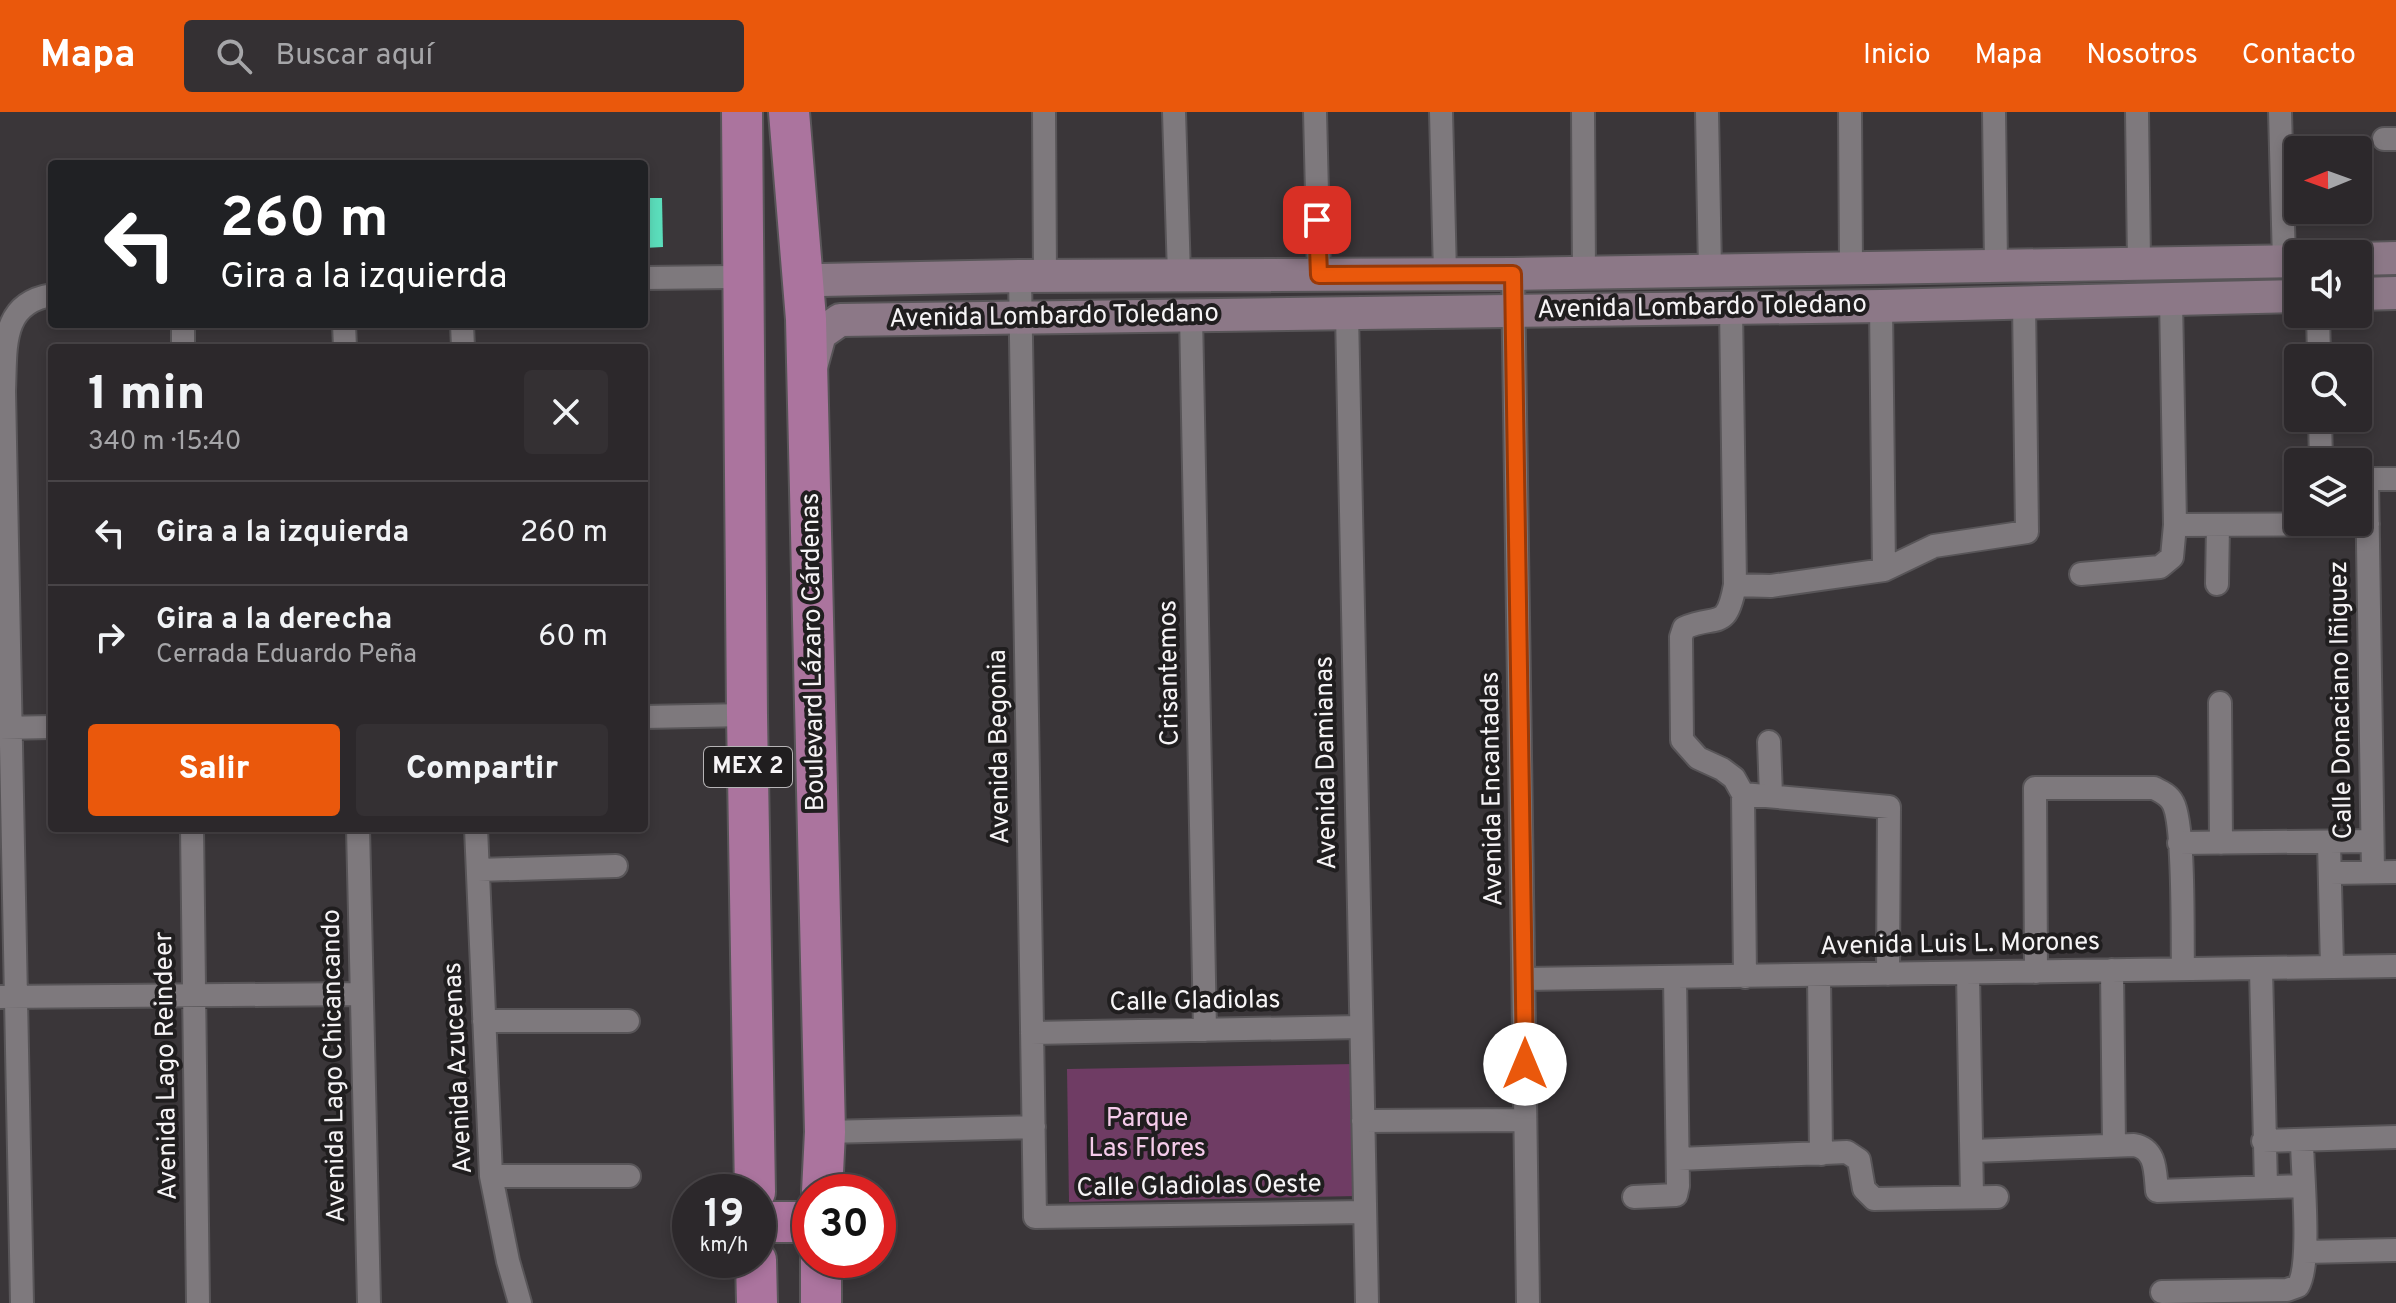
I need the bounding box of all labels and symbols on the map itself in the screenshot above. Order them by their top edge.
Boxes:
north arrow [2284,136,2372,224]
pin [1283,186,1351,254]
street label: Avenida Lombardo Toledano [1537,289,1867,327]
street label: Avenida Lombardo Toledano [889,298,1219,336]
street label: Boulevard Lázaro Cárdenas [795,492,833,812]
street label: Calle Donaciano Iñiguez [2323,560,2361,840]
street label: Crisantemos [1152,600,1188,746]
street label: Avenida Begonia [982,649,1018,845]
street label: Avenida Damianas [1309,656,1345,870]
street label: Avenida Encantadas [1474,671,1512,907]
road number: MEX 2 [704,747,792,787]
street label: Avenida Lago Chicancando [316,909,354,1223]
street label: Avenida Luis L. Morones [1820,926,2100,964]
street label: Avenida Lago Reindeer [148,931,186,1201]
street label: Avenida Azucenas [437,961,481,1175]
street label: Calle Gladiolas [1109,984,1281,1020]
position arrow [1483,1022,1567,1106]
park label: Parque Las Flores [1088,1103,1206,1166]
street label: Calle Gladiolas Oeste [1076,1168,1322,1206]
speed limit sign: 30 [792,1174,896,1278]

